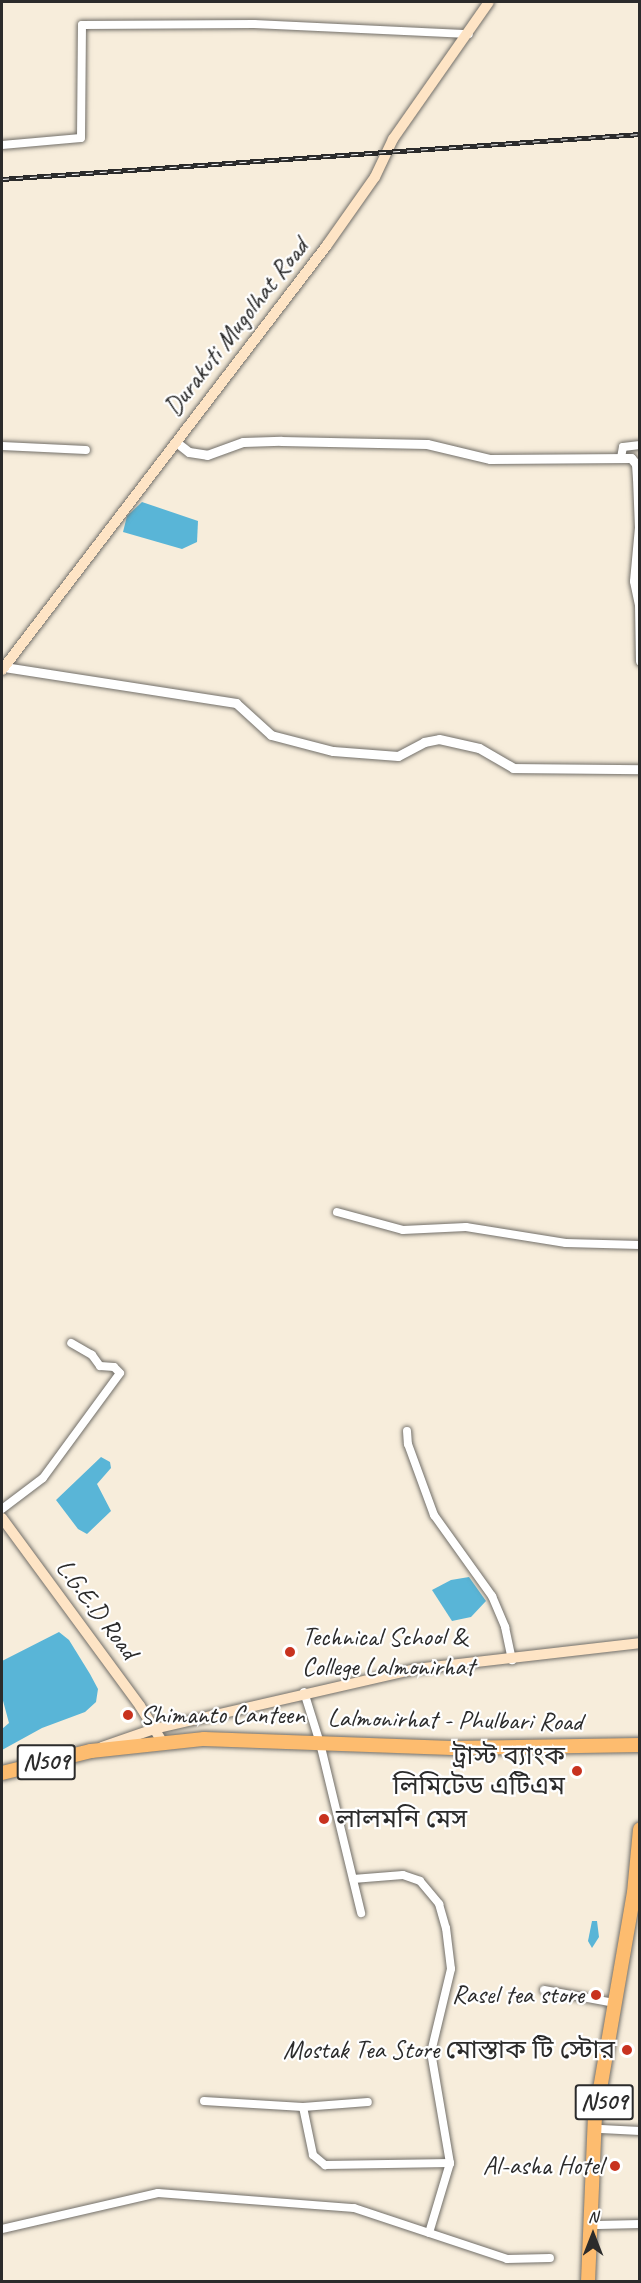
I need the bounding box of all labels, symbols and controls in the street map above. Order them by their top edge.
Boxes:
street label: Durakuti Mugolhat Road [158,233,314,421]
street label: L.G.E.D Road [49,1553,145,1665]
place label: Technical School & College Lalmonirhat [302,1621,474,1682]
marker: Technical School & College Lalmonirhat [283,1645,297,1659]
place label: Shimanto Canteen [140,1699,305,1731]
street label: Lalmonirhat - Phulbari Road [327,1702,583,1738]
marker: Shimanto Canteen [121,1708,135,1722]
place label: ট্রাস্ট ব্যাংক লিমিটেড এটিএম [393,1740,565,1802]
road number: N509 [16,1741,76,1783]
marker: ট্রাস্ট ব্যাংক লিমিটেড এটিএম [570,1764,584,1778]
place label: লালমনি মেস [336,1803,467,1835]
marker: লালমনি মেস [317,1812,331,1826]
place label: Rasel tea store [453,1979,584,2011]
marker: Rasel tea store [589,1988,603,2002]
place label: Mostak Tea Store মোস্তাক টি স্টোর [284,2034,615,2066]
marker: Mostak Tea Store মোস্তাক টি স্টোর [620,2043,634,2057]
road number: N509 [574,2081,634,2123]
place label: Al-asha Hotel [483,2150,603,2182]
marker: Al-asha Hotel [608,2159,622,2173]
north arrow [563,2205,623,2265]
text: N [588,2207,598,2227]

